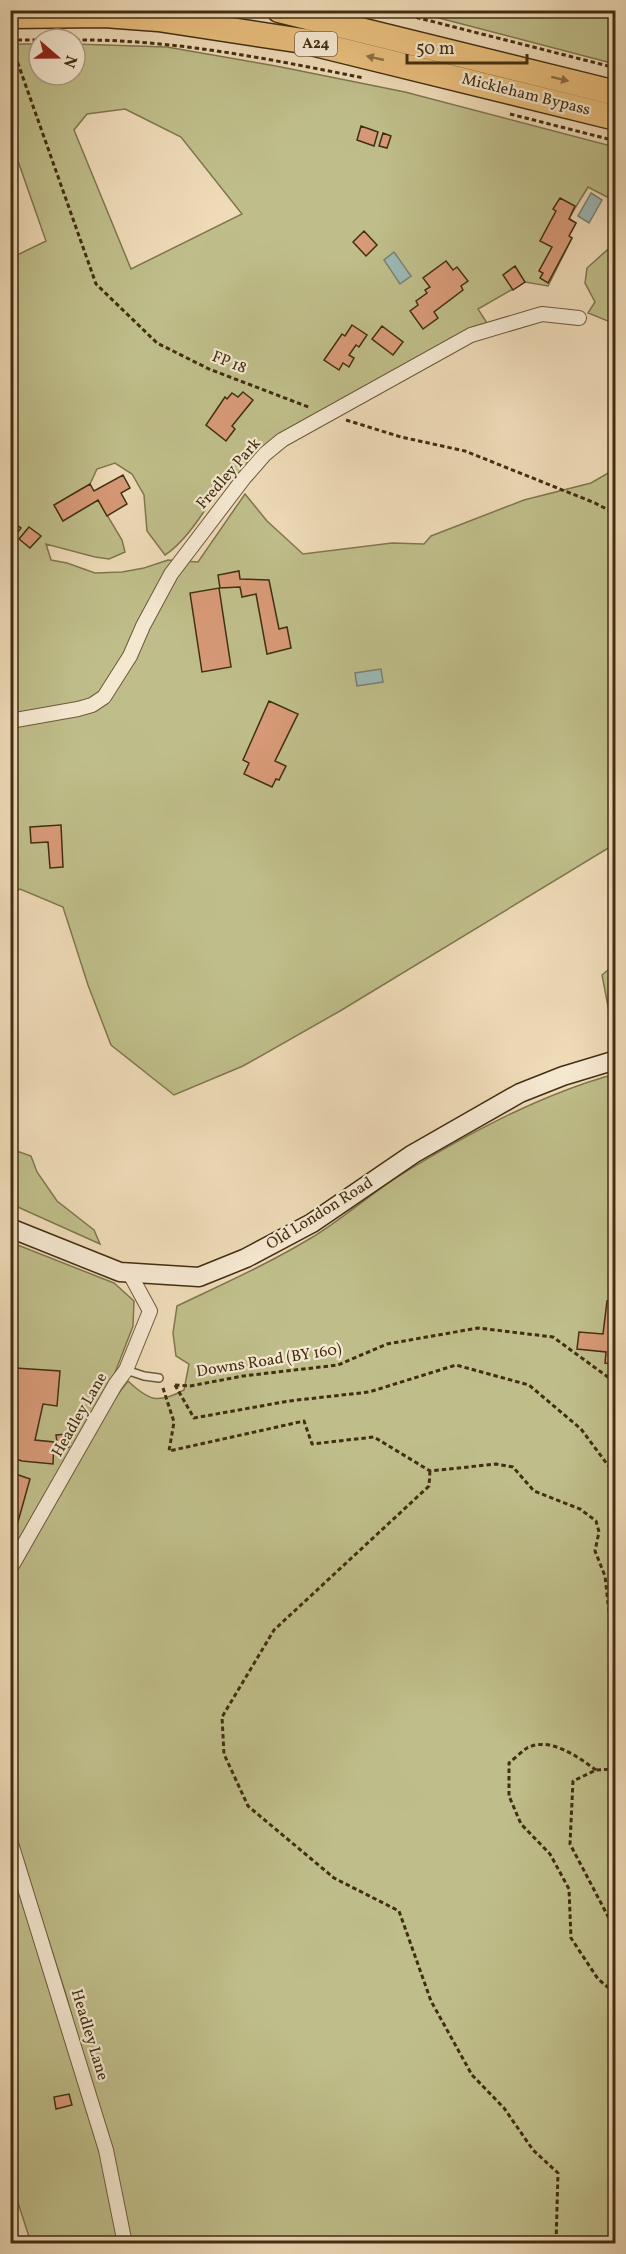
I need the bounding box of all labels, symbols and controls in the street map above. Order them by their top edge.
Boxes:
north arrow [27,27,87,87]
scale bar [407,27,527,65]
road number: A24 [295,32,337,56]
text: 50 m [416,37,455,62]
text: N [57,52,82,71]
one-way arrow [366,53,385,63]
street label: Mickleham Bypass [459,68,593,122]
one-way arrow [551,75,569,85]
street label: FP 18 [208,346,250,380]
street label: Fredley Park [192,433,266,514]
street label: Old London Road [262,1172,378,1256]
street label: Downs Road (BY 160) [195,1339,344,1383]
street label: Headley Lane [47,1369,113,1461]
street label: Headley Lane [65,1987,113,2083]

